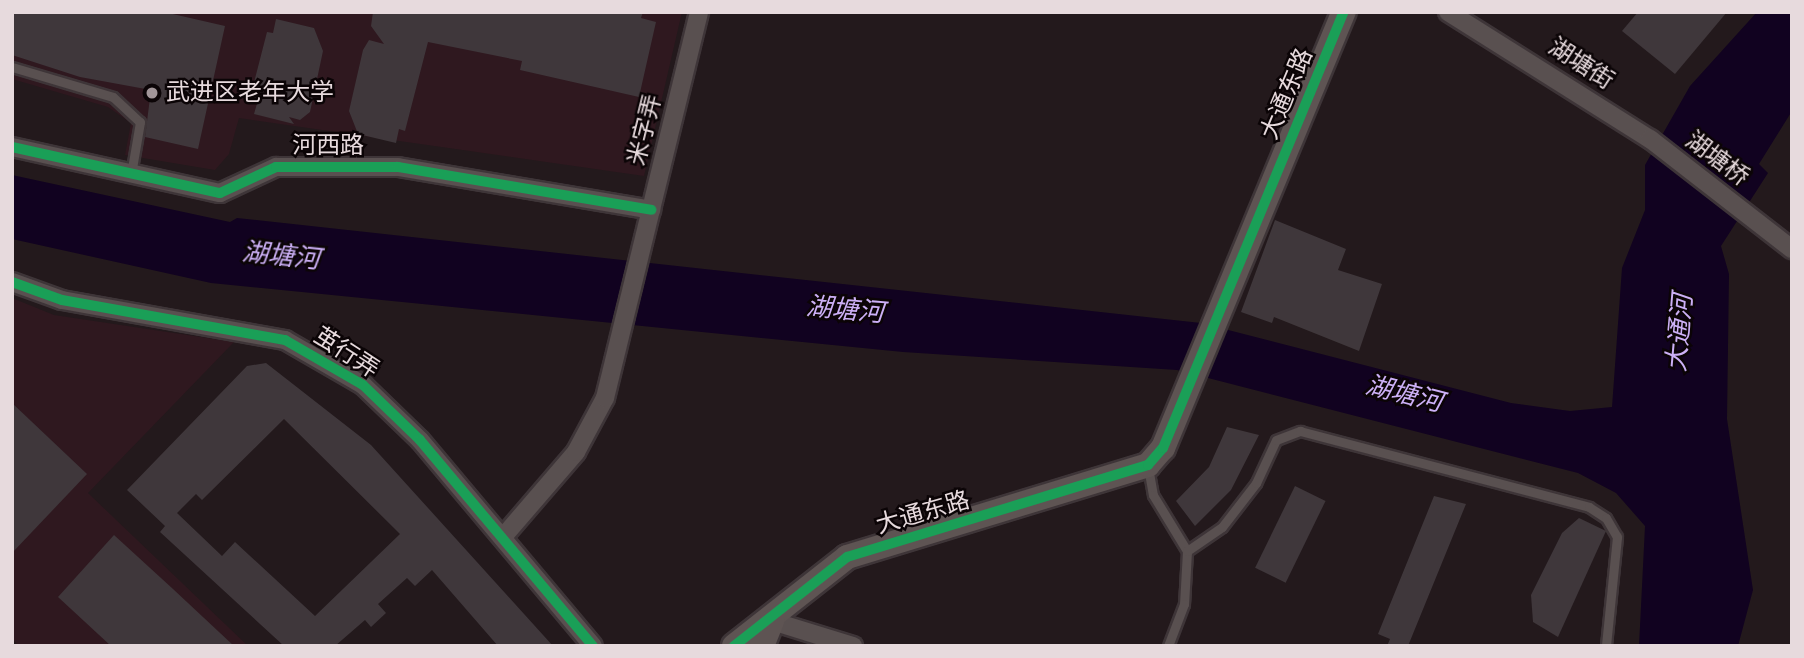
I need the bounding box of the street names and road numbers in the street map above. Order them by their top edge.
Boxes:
street label: 湖塘街 [1543,32,1619,96]
street label: 大通东路 [1255,44,1319,144]
street label: 米字弄 [622,92,668,168]
street label: 湖塘桥 [1680,126,1754,192]
street label: 河西路 [292,132,364,160]
street label: 茧行弄 [308,321,384,385]
street label: 大通东路 [873,486,973,540]

